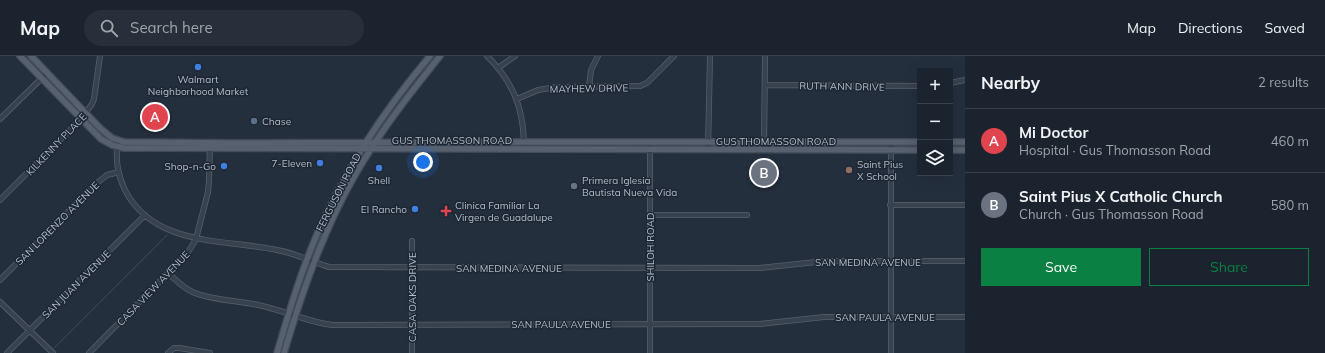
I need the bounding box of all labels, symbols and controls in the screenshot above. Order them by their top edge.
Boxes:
search box [84,10,364,46]
text: Map [20,16,60,40]
icon: search [98,17,120,39]
text: Search here [130,18,213,37]
text: Map [1127,19,1156,37]
text: Directions [1178,19,1243,37]
text: Saved [1265,19,1305,37]
marker: Walmart Neighborhood Market [193,62,203,72]
map controls [917,68,953,176]
button: + [917,68,953,104]
text: Nearby [981,72,1040,93]
place label: Walmart Neighborhood Market [148,73,249,98]
text: 2 results [1258,74,1309,90]
street label: RUTH ANN DRIVE [799,79,885,94]
street label: MAYHEW DRIVE [550,81,628,96]
pin: A [142,102,168,132]
button: − [917,104,953,140]
street label: KILKENNY PLACE [23,110,90,178]
place label: Chase [262,115,291,128]
marker: Chase [249,116,259,126]
text: Mi Doctor [1019,123,1088,142]
text: A [989,133,999,149]
text: 460 m [1271,133,1309,149]
street label: GUS THOMASSON ROAD [392,134,512,147]
street label: GUS THOMASSON ROAD [716,135,836,148]
button: layers [917,140,953,176]
text: Hospital · Gus Thomasson Road [1019,142,1211,158]
street label: FERGUSON ROAD [313,151,364,234]
your location [413,152,433,172]
place label: 7-Eleven [272,157,312,170]
marker: 7-Eleven [315,158,325,168]
pin: B [751,158,777,188]
place label: Saint Pius X School [857,158,903,183]
place label: Shop-n-Go [165,160,216,173]
marker: Shop-n-Go [219,161,229,171]
marker: Shell [374,163,384,173]
marker: Saint Pius X School [844,165,854,175]
place label: Shell [368,174,390,187]
place label: Primera Iglesia Bautista Nueva Vida [582,174,677,199]
street label: SAN LORENZO AVENUE [13,179,102,268]
marker: Primera Iglesia Bautista Nueva Vida [569,181,579,191]
text: Saint Pius X Catholic Church [1019,187,1222,206]
text: B [990,197,998,213]
text: 580 m [1271,197,1309,213]
place label: Clinica Familiar La Virgen de Guadalupe [455,199,553,224]
place label: El Rancho [361,203,407,216]
marker: El Rancho [410,204,420,214]
marker: Clinica Familiar La Virgen de Guadalupe [440,205,452,217]
text: Church · Gus Thomasson Road [1019,206,1204,222]
street label: SHILOH ROAD [644,213,657,281]
street label: SAN JUAN AVENUE [39,247,114,321]
street label: CASA VIEW AVENUE [114,248,193,329]
button: Save [981,248,1141,286]
button: Share [1149,248,1309,286]
street label: CASA OAKS DRIVE [406,252,419,342]
street label: SAN MEDINA AVENUE [815,256,921,269]
street label: SAN MEDINA AVENUE [456,262,562,275]
street label: SAN PAULA AVENUE [835,311,935,324]
street label: SAN PAULA AVENUE [511,318,611,331]

